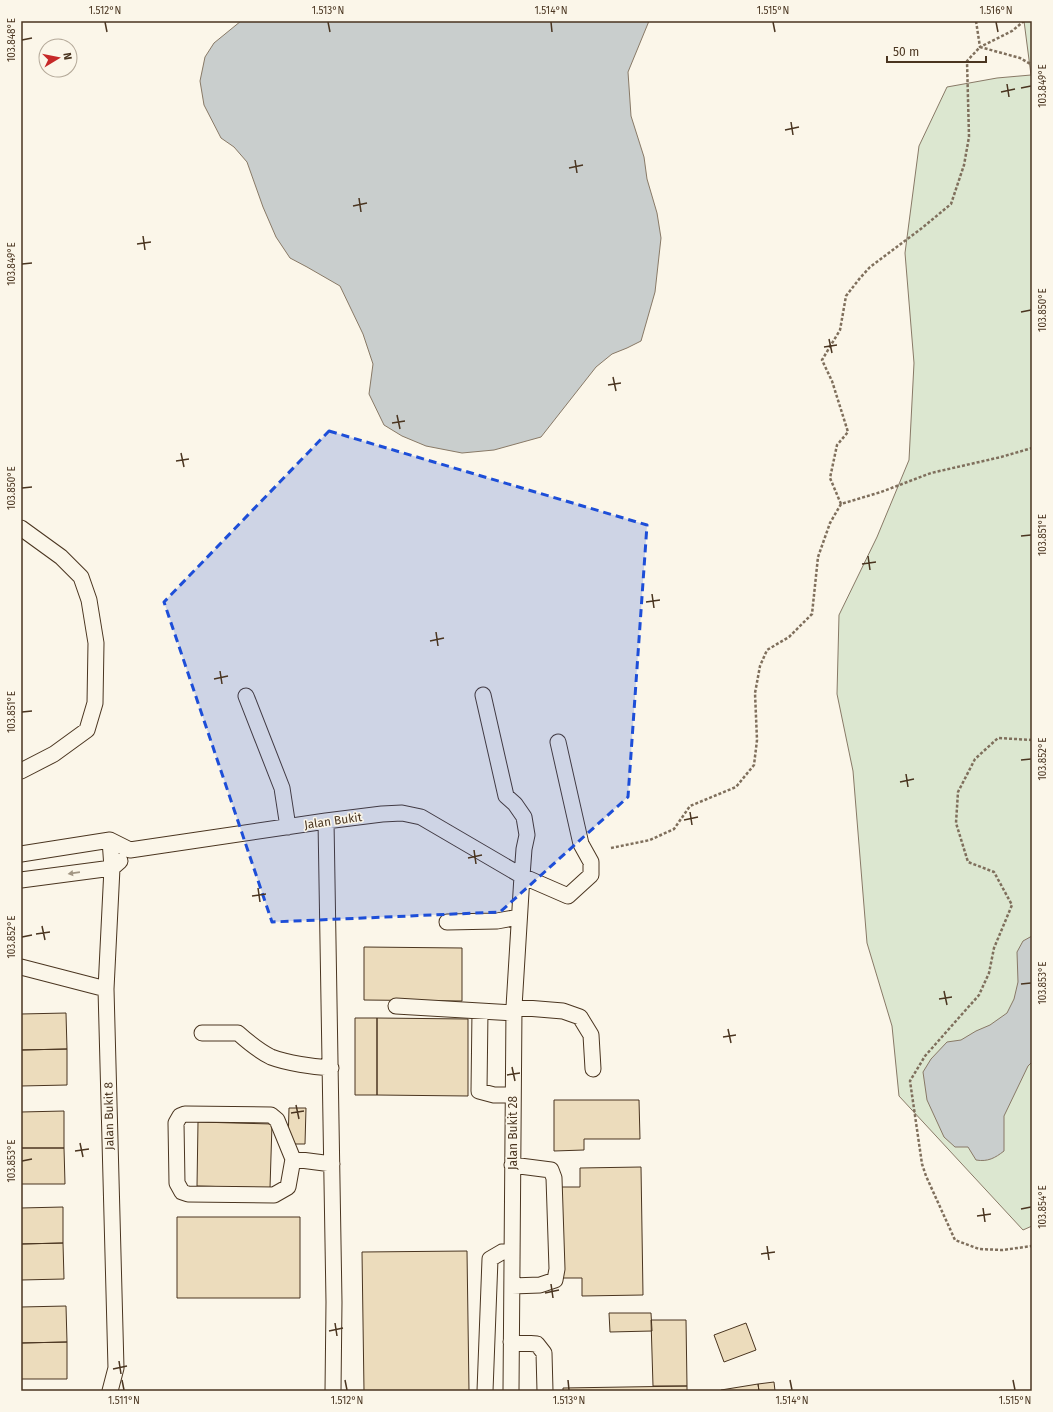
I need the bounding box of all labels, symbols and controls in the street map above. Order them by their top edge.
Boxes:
text: 1.512°N [89,5,121,17]
text: 1.513°N [312,5,344,17]
text: 1.514°N [534,5,568,17]
text: 1.515°N [757,5,789,17]
text: 1.516°N [980,5,1012,17]
text: 103.848°E [6,18,18,62]
north arrow [38,38,78,78]
scale bar [887,38,986,64]
text: 50 m [893,45,919,59]
text: N [60,52,74,61]
text: 103.849°E [1037,64,1049,108]
text: 103.849°E [6,242,18,286]
text: 103.850°E [1037,288,1049,332]
text: 103.850°E [6,466,18,510]
text: 103.851°E [1037,514,1049,556]
text: 103.851°E [6,691,18,733]
text: 103.852°E [1037,737,1049,781]
street label: Jalan Bukit [303,810,364,832]
one-way arrow [67,870,80,876]
text: 103.852°E [6,915,18,959]
text: 103.853°E [1037,961,1049,1005]
street label: Jalan Bukit 8 [101,1081,117,1150]
street label: Jalan Bukit 28 [506,1096,520,1170]
text: 103.853°E [6,1139,18,1183]
text: 103.854°E [1037,1185,1049,1229]
text: 1.511°N [108,1395,140,1407]
text: 1.512°N [331,1395,363,1407]
text: 1.513°N [553,1395,585,1407]
text: 1.514°N [775,1395,809,1407]
text: 1.515°N [999,1395,1031,1407]

